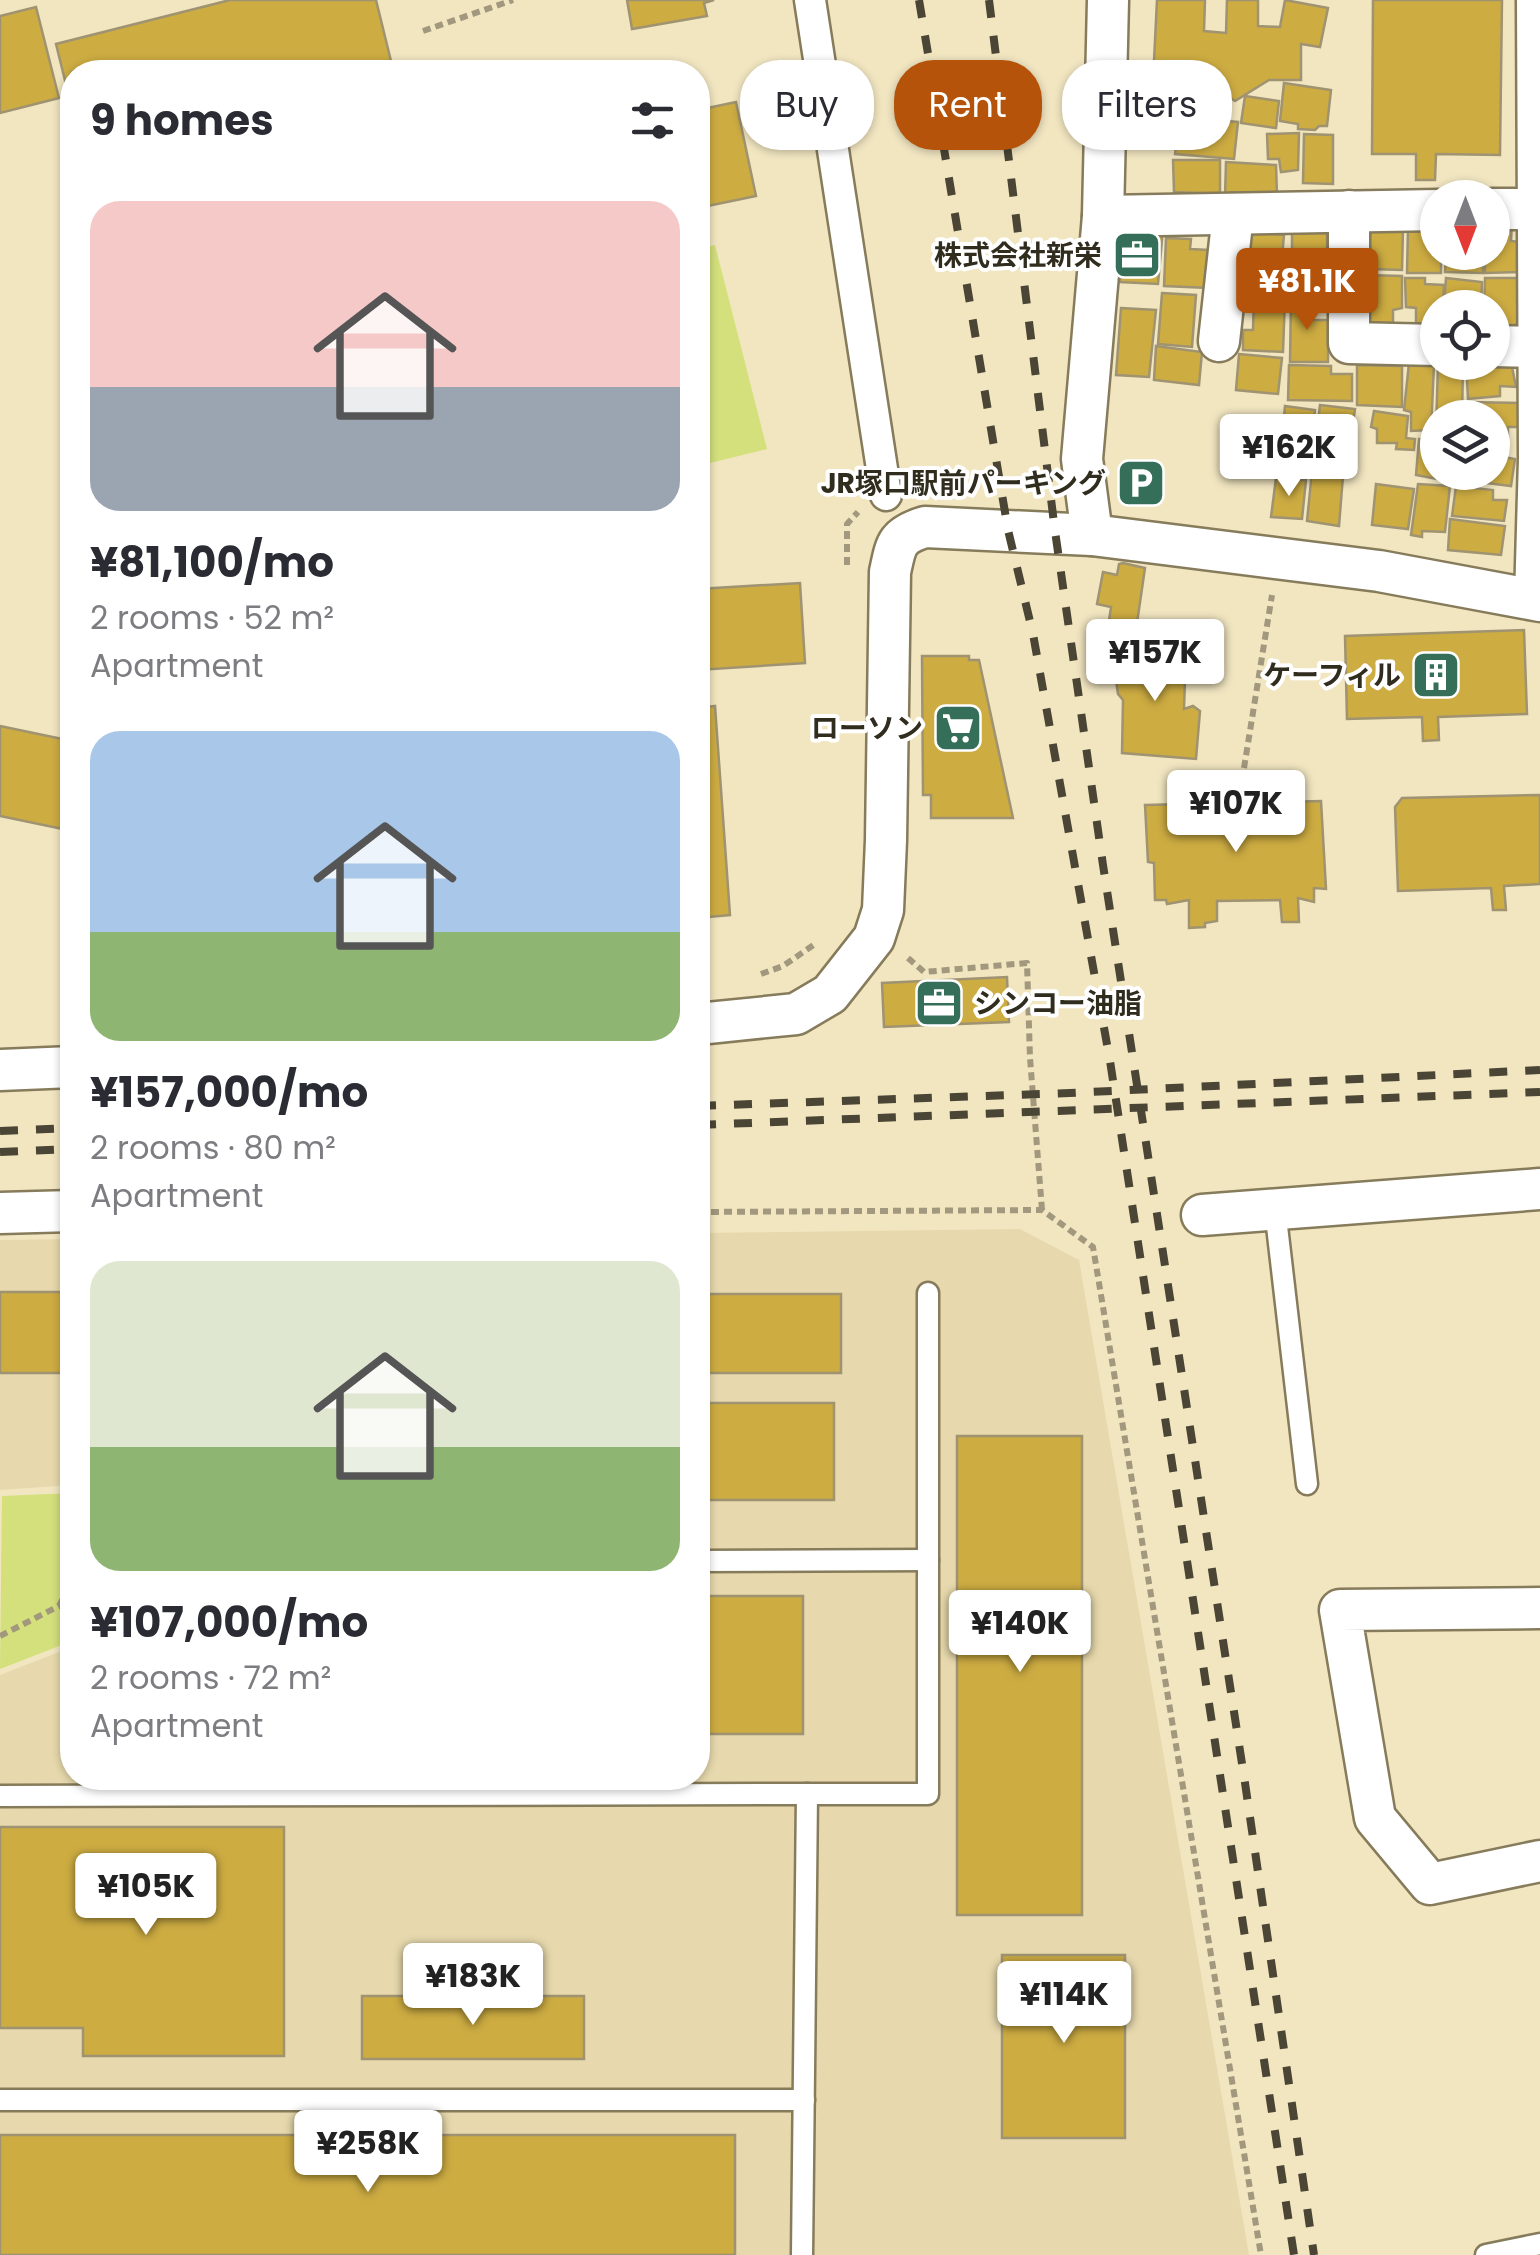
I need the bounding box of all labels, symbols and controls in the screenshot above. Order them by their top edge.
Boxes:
chip: Buy [740,60,874,150]
chip: Rent [894,60,1042,150]
chip: Filters [1062,60,1232,150]
text: 9 homes [90,91,274,150]
icon: filters [625,93,680,148]
north arrow [1420,180,1510,270]
map controls [1420,180,1510,490]
office icon: 株式会社新栄 [1111,229,1163,281]
place label: 株式会社新栄 [934,236,1102,275]
pin: ¥81.1K [1226,248,1388,333]
text: ¥81.1K [1258,258,1356,303]
icon: home [295,266,475,446]
button: locate [1420,290,1510,380]
button: layers [1420,400,1510,490]
pin: ¥162K [1219,414,1359,499]
text: ¥162K [1242,424,1336,469]
parking icon: JR塚口駅前パーキング [1115,457,1167,509]
place label: JR塚口駅前パーキング [820,464,1106,503]
text: ¥81,100/mo [90,533,334,592]
text: 2 rooms · 52 m² [90,595,334,640]
pin: ¥157K [1085,619,1225,704]
text: ¥157K [1108,629,1202,674]
text: Apartment [90,643,263,688]
building icon: ケーフィル [1410,649,1462,701]
place label: ケーフィル [1263,656,1401,695]
supermarket icon: ローソン [932,702,984,754]
place label: ローソン [811,709,923,748]
pin: ¥107K [1166,770,1306,855]
text: ¥107K [1189,780,1283,825]
icon: home [295,796,475,976]
office icon: シンコー油脂 [913,977,965,1029]
place label: シンコー油脂 [974,984,1142,1023]
text: ¥157,000/mo [90,1063,368,1122]
text: 2 rooms · 80 m² [90,1125,336,1170]
text: Apartment [90,1173,263,1218]
icon: home [295,1326,475,1506]
pin: ¥140K [950,1590,1090,1675]
text: ¥107,000/mo [90,1593,368,1652]
text: ¥140K [971,1600,1069,1645]
text: 2 rooms · 72 m² [90,1655,331,1700]
text: Apartment [90,1703,263,1748]
pin: ¥105K [76,1853,216,1938]
text: ¥105K [97,1863,195,1908]
pin: ¥183K [403,1943,543,2028]
text: ¥183K [425,1953,521,1998]
pin: ¥114K [994,1961,1134,2046]
text: ¥114K [1019,1971,1109,2016]
pin: ¥258K [298,2110,438,2195]
text: ¥258K [316,2120,420,2165]

